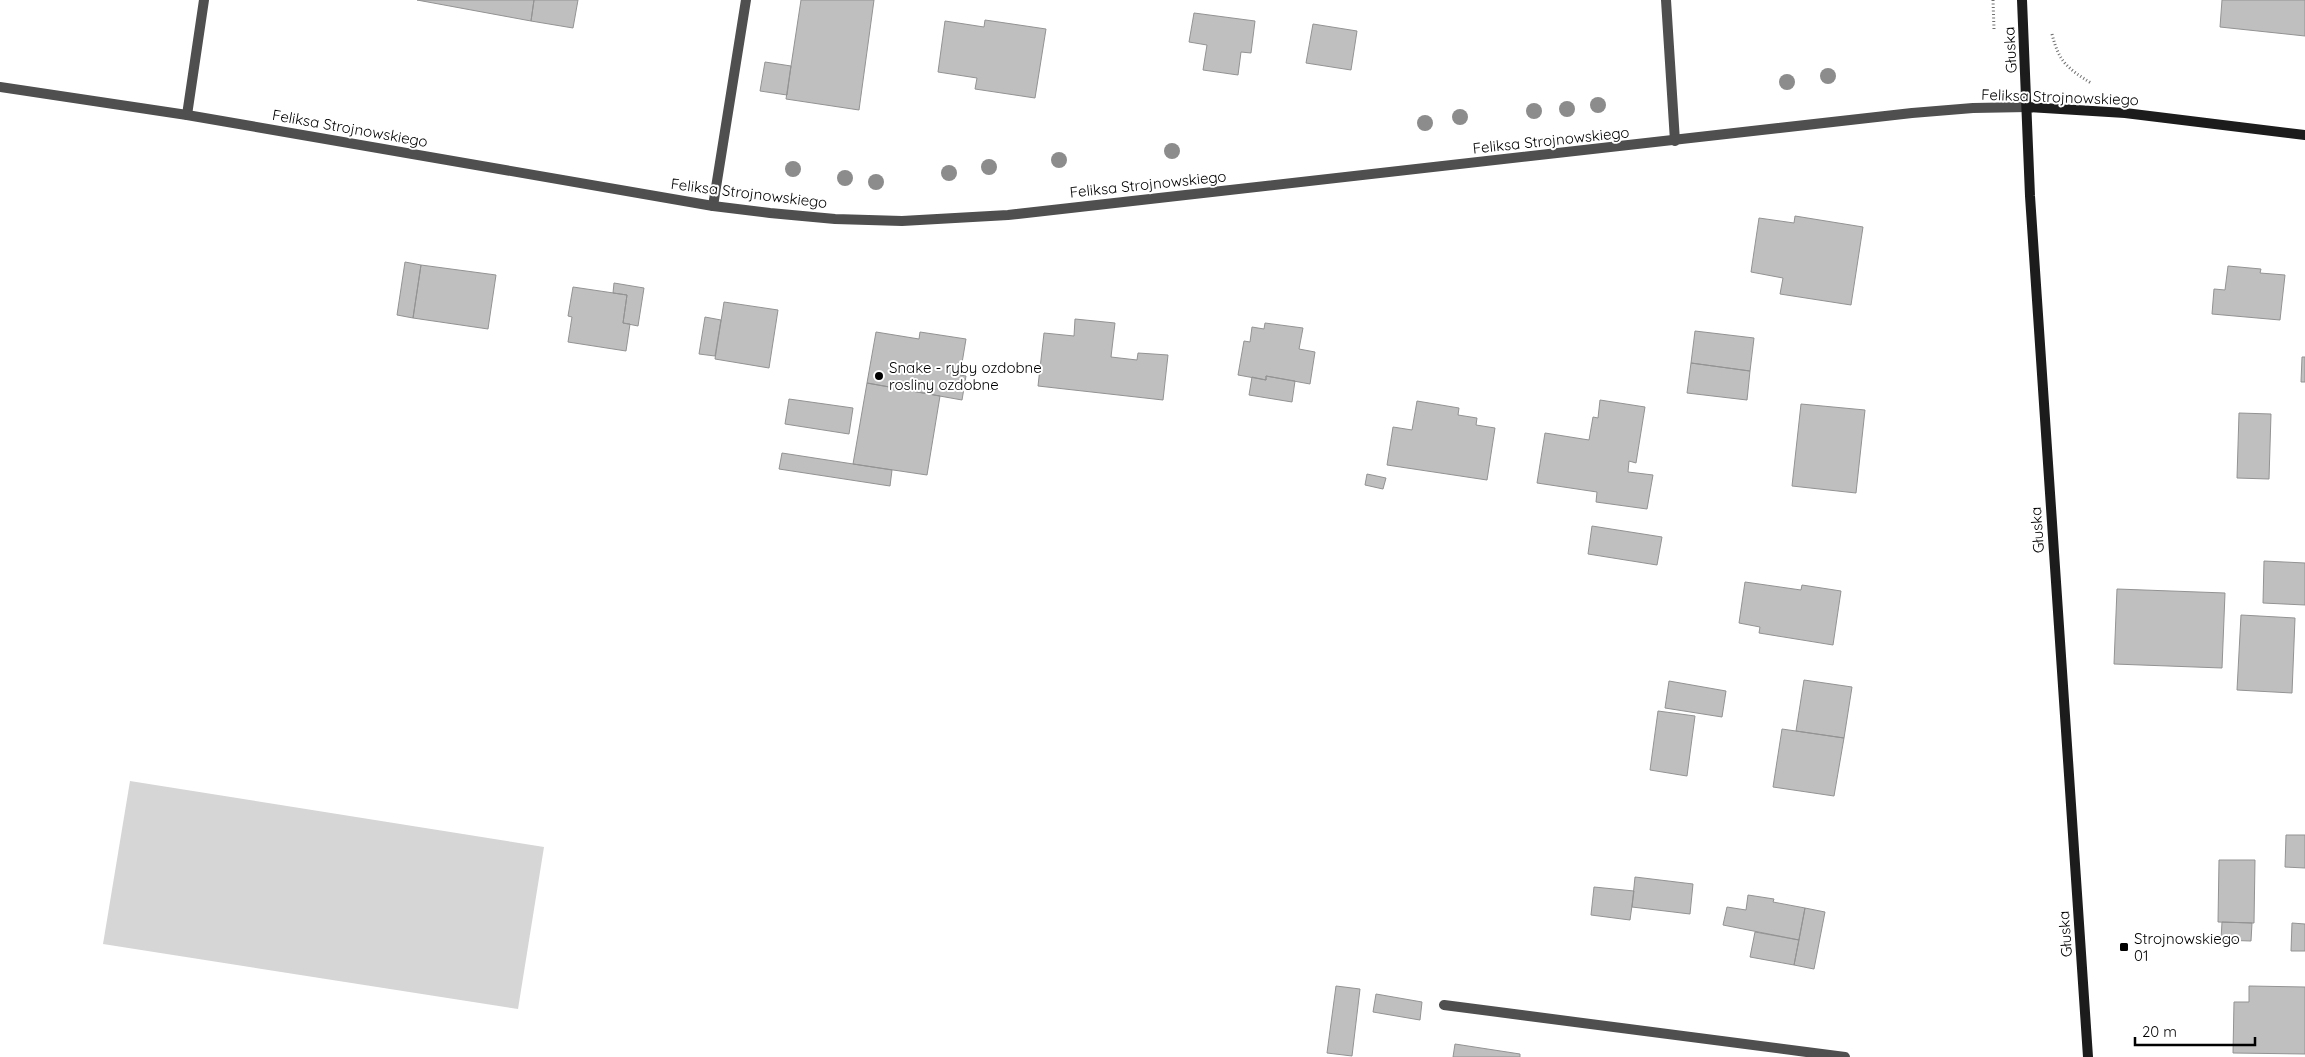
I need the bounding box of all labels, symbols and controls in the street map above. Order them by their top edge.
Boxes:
street label: Głuska [1999,26,2021,74]
street label: Feliksa Strojnowskiego [1981,85,2139,109]
street label: Feliksa Strojnowskiego [271,105,429,151]
street label: Feliksa Strojnowskiego [1472,122,1630,158]
street label: Feliksa Strojnowskiego [1069,166,1227,202]
street label: Feliksa Strojnowskiego [670,174,828,212]
place label: Snake - ryby ozdobne rosliny ozdobne [889,358,1042,394]
marker: Snake - ryby ozdobne rosliny ozdobne [873,370,885,382]
street label: Głuska [2026,506,2048,554]
street label: Głuska [2054,910,2076,958]
place label: Strojnowskiego 01 [2134,929,2240,965]
marker: Strojnowskiego 01 [2118,941,2130,953]
scale bar [2135,1014,2255,1046]
text: 20 m [2142,1022,2177,1041]

